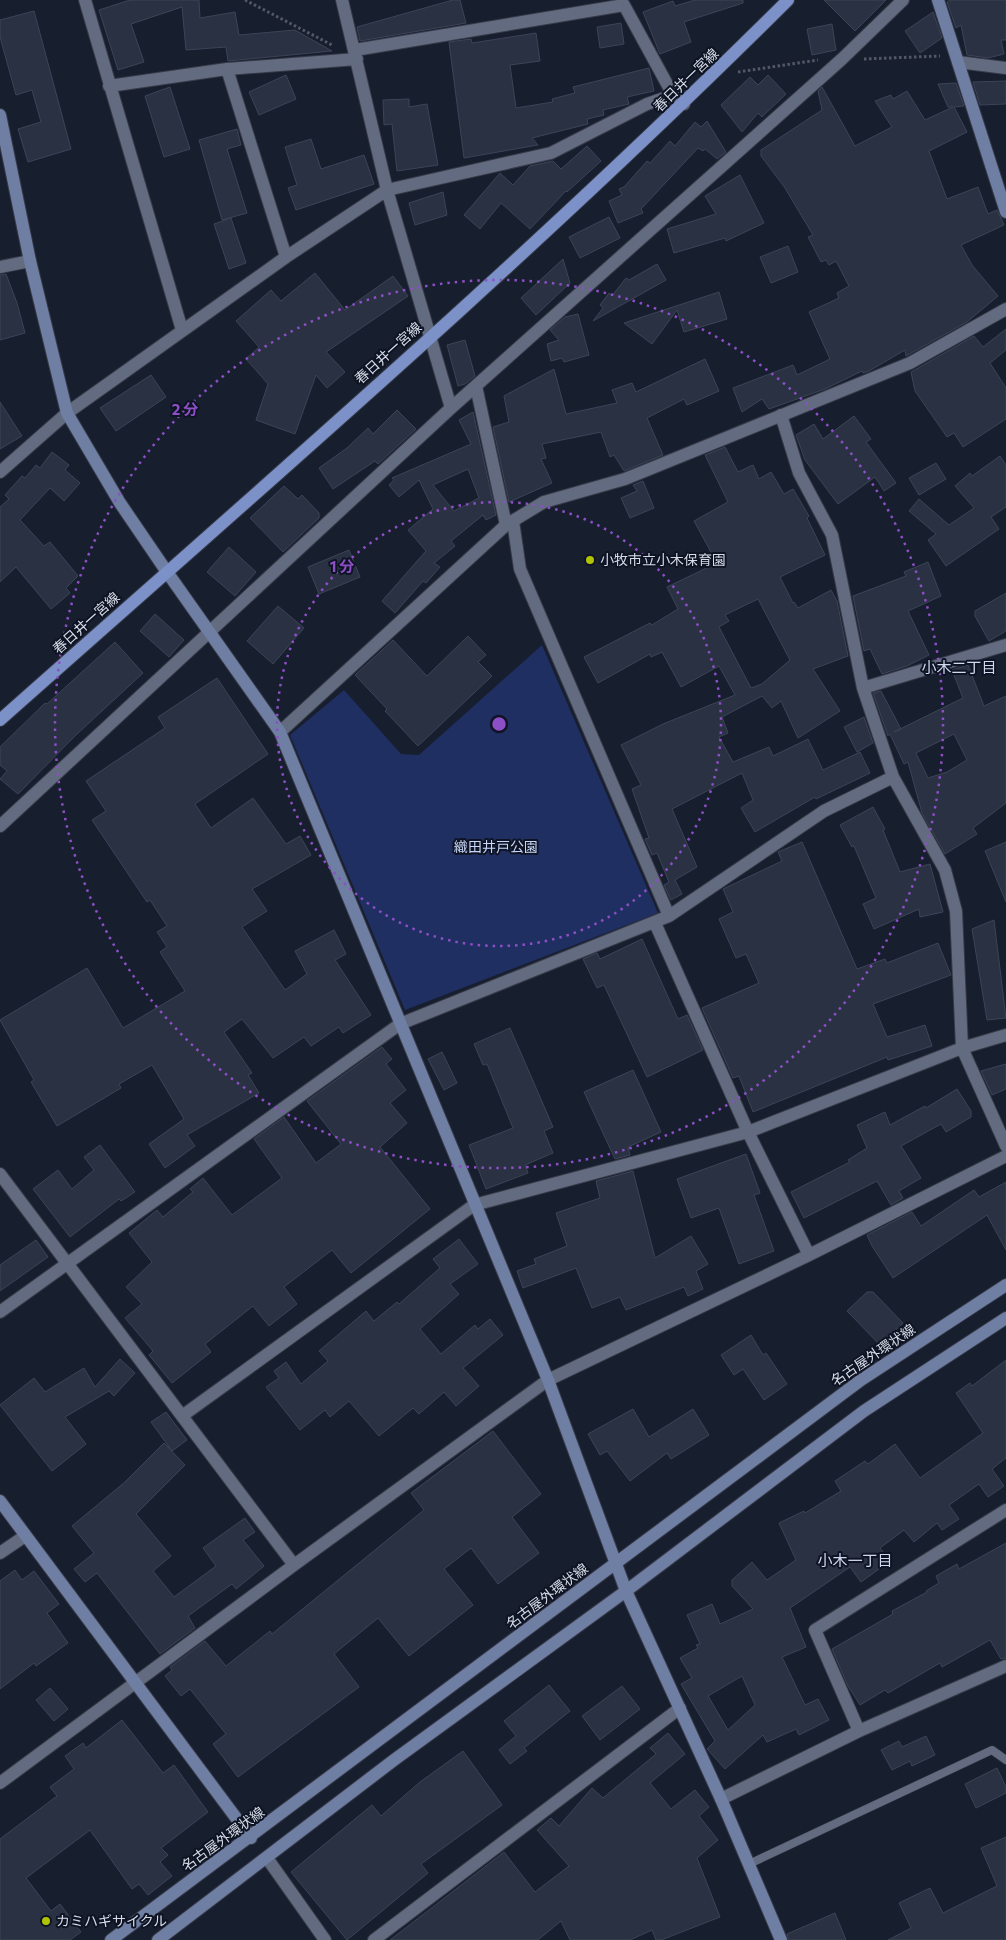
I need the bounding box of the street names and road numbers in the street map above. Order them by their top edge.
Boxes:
street label: 春日井一宮線 [650,44,722,115]
street label: 春日井一宮線 [351,318,425,387]
street label: 春日井一宮線 [49,588,123,657]
street label: 名古屋外環状線 [827,1320,918,1389]
street label: 名古屋外環状線 [502,1559,591,1632]
street label: 名古屋外環状線 [178,1803,267,1874]

